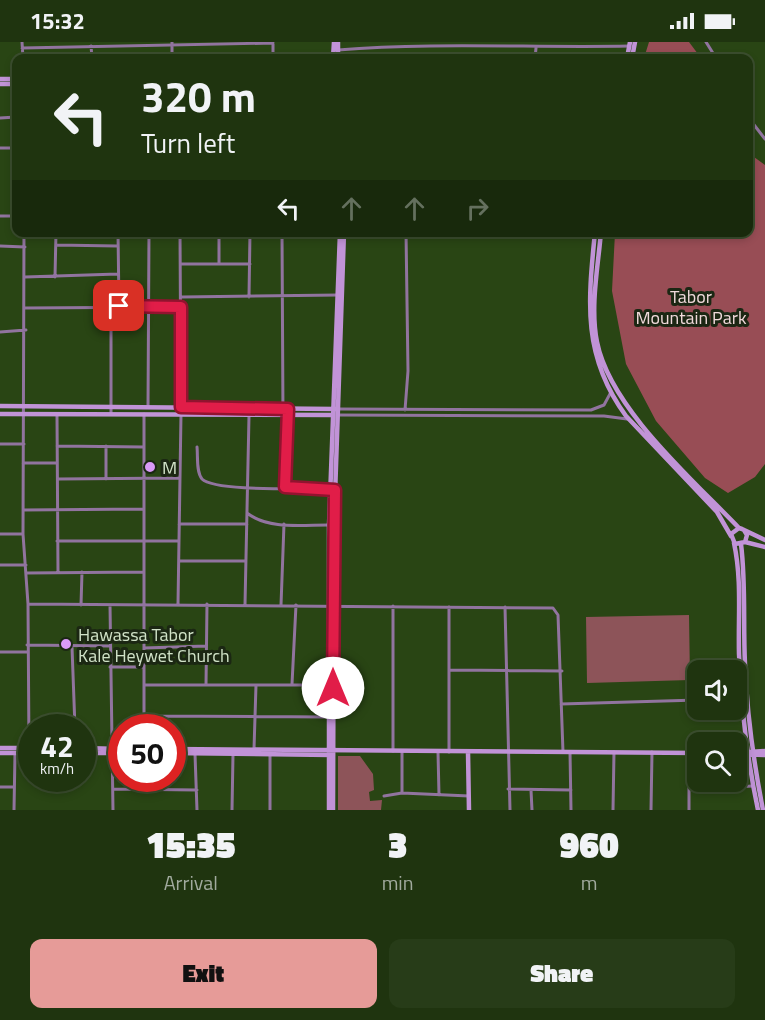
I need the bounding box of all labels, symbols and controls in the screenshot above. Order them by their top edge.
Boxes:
text: 15:32 [30,4,85,38]
text: 320 m [141,64,256,128]
icon: left [42,78,120,156]
text: Turn left [141,122,235,163]
icon: left [272,192,305,225]
icon: ahead [335,192,368,225]
icon: ahead [398,192,431,225]
icon: right [461,192,494,225]
pin [93,280,144,331]
park label: Tabor Mountain Park [635,283,747,331]
icon: arrive [102,289,135,322]
place label: M [162,454,177,481]
marker: M [143,460,157,474]
place label: Hawassa Tabor Kale Heywet Church [78,621,230,669]
marker: Hawassa Tabor Kale Heywet Church [59,637,73,651]
position arrow [301,656,365,720]
map controls [687,660,747,792]
button: sound [687,660,747,720]
speed limit sign: 50 [108,714,186,792]
text: 42 [40,723,74,769]
button: search [687,732,747,792]
text: km/h [40,757,74,780]
text: 15:35 [146,817,236,872]
text: 3 [388,817,407,872]
text: 960 [560,817,619,872]
text: Arrival [164,867,218,898]
text: min [382,867,413,898]
text: m [581,867,598,898]
button: Exit [30,939,377,1008]
button: Share [389,939,735,1008]

